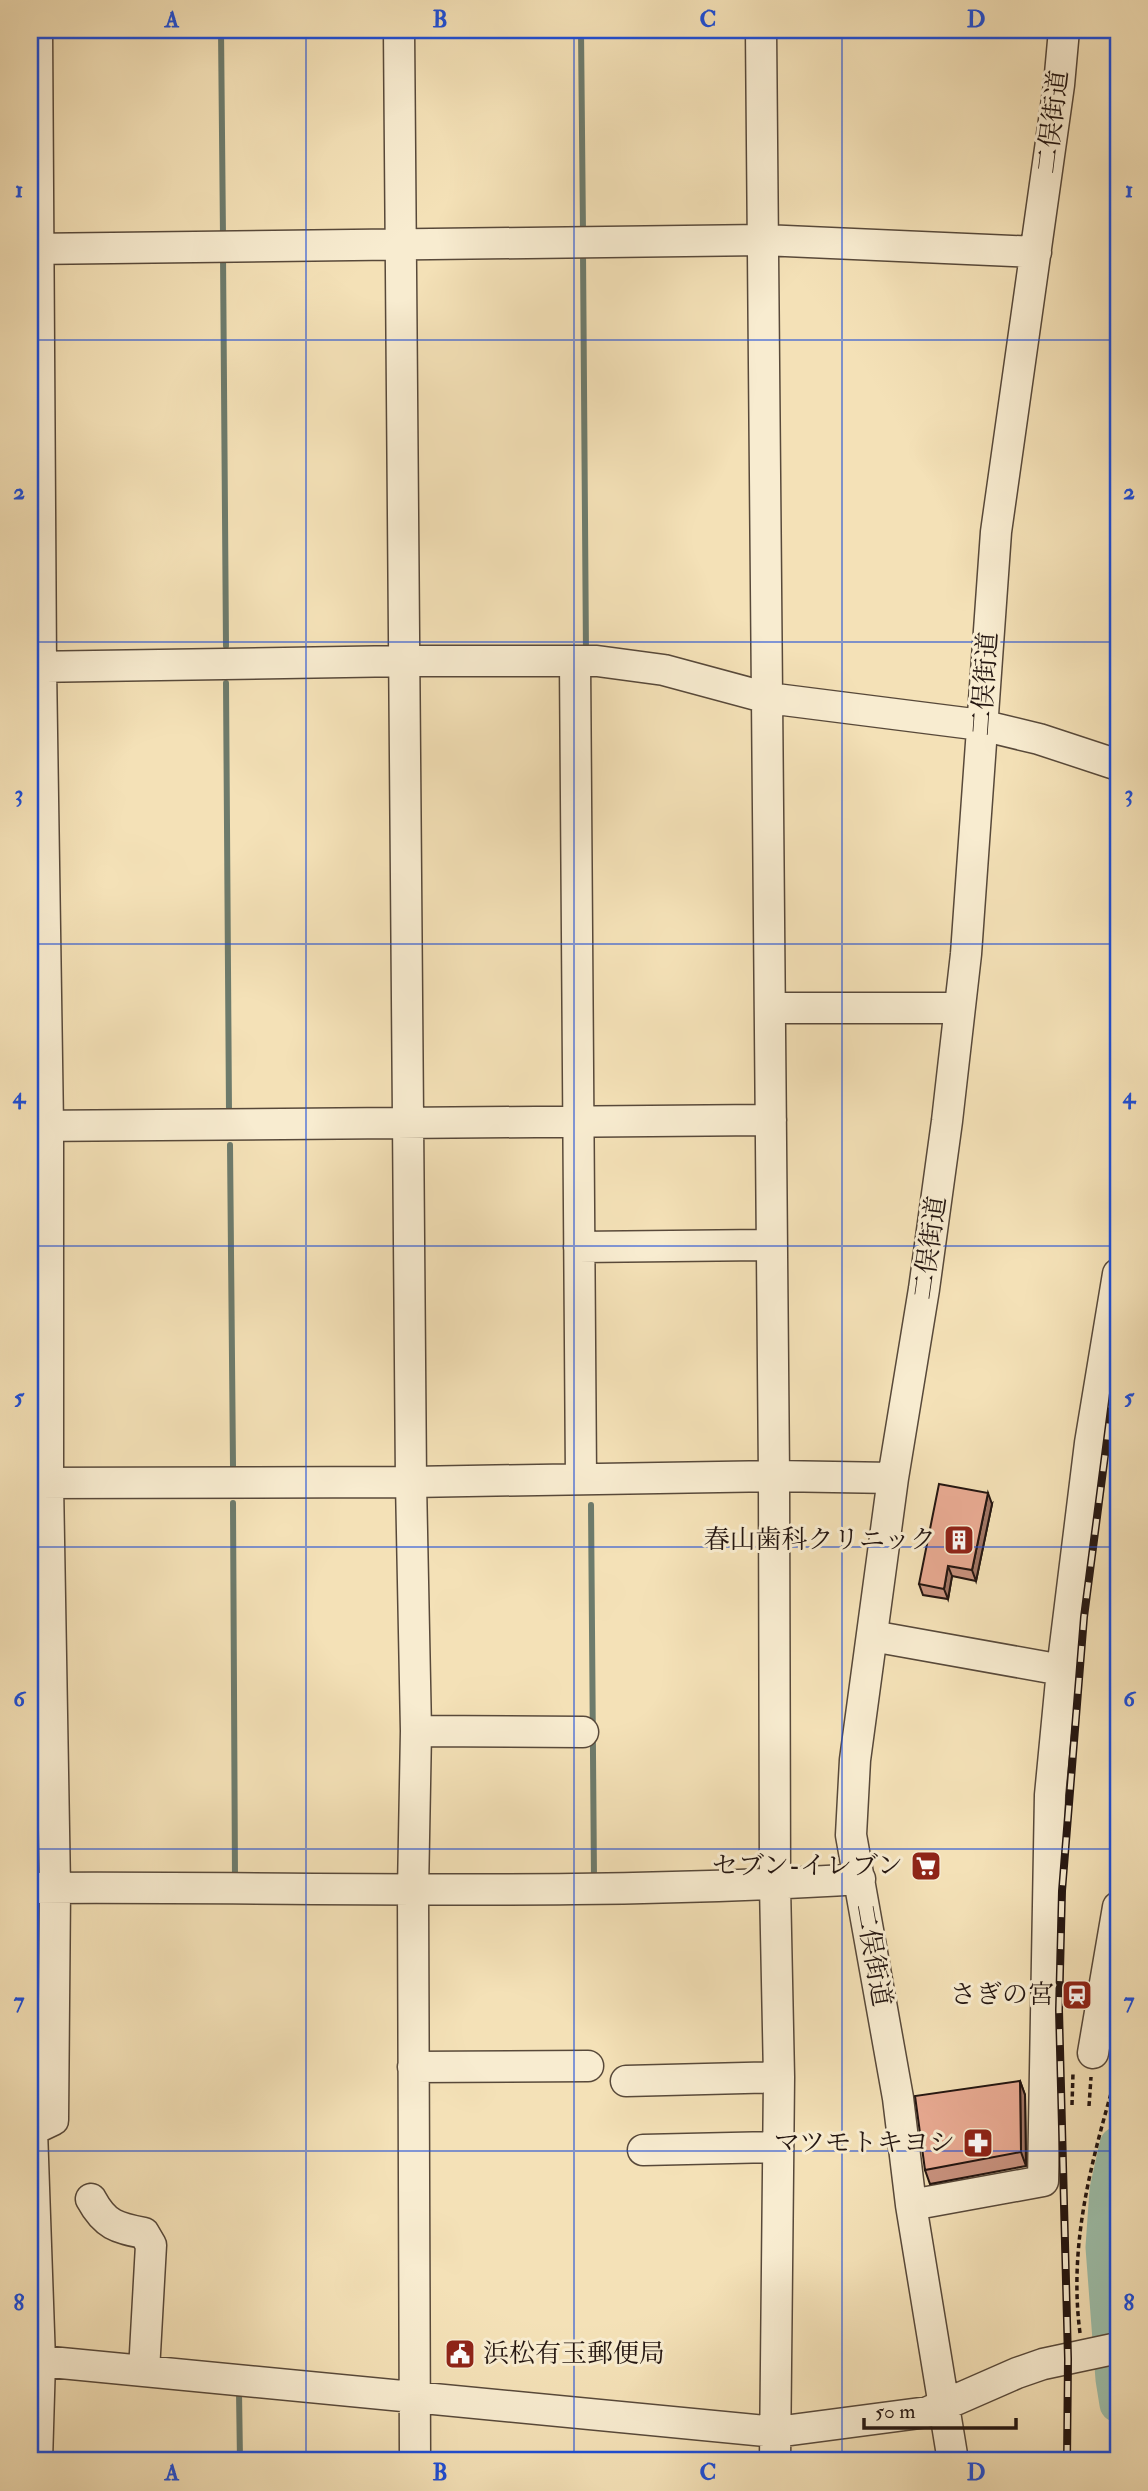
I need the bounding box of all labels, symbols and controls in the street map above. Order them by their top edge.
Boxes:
text: A [164,5,180,34]
text: B [432,5,448,34]
text: C [700,5,716,34]
text: D [967,5,985,34]
street label: 二俣街道 [1031,68,1075,176]
text: 1 [15,175,23,204]
text: 1 [1125,175,1133,204]
text: 2 [13,477,25,506]
text: 2 [1123,477,1135,506]
street label: 二俣街道 [965,631,1005,737]
text: 3 [15,779,23,808]
text: 3 [1125,779,1133,808]
text: 4 [12,1081,27,1110]
text: 4 [1122,1081,1137,1110]
street label: 二俣街道 [907,1194,953,1302]
text: 5 [14,1382,25,1411]
text: 5 [1124,1382,1135,1411]
building icon: 春山歯科クリニック [942,1523,976,1557]
place label: 春山歯科クリニック [704,1524,936,1556]
text: 6 [13,1684,27,1713]
text: 6 [1123,1684,1137,1713]
supermarket icon: セブン-イレブン [909,1849,943,1883]
place label: セブン-イレブン [712,1850,903,1882]
street label: 二俣街道 [848,1901,898,2009]
station icon: さぎの宮 [1060,1978,1094,2012]
place label: さぎの宮 [950,1979,1054,2011]
text: 7 [14,1986,25,2015]
text: 7 [1124,1986,1135,2015]
pharmacy icon: マツモトキヨシ [961,2126,995,2160]
place label: マツモトキヨシ [774,2127,955,2159]
text: 8 [14,2288,25,2317]
text: 8 [1124,2288,1135,2317]
public building icon: 浜松有玉郵便局 [443,2337,477,2371]
place label: 浜松有玉郵便局 [483,2338,665,2370]
scale bar [864,2386,1017,2430]
text: 50 m [875,2398,916,2425]
text: A [164,2458,180,2487]
text: B [432,2458,448,2487]
text: C [700,2458,716,2487]
text: D [967,2458,985,2487]

